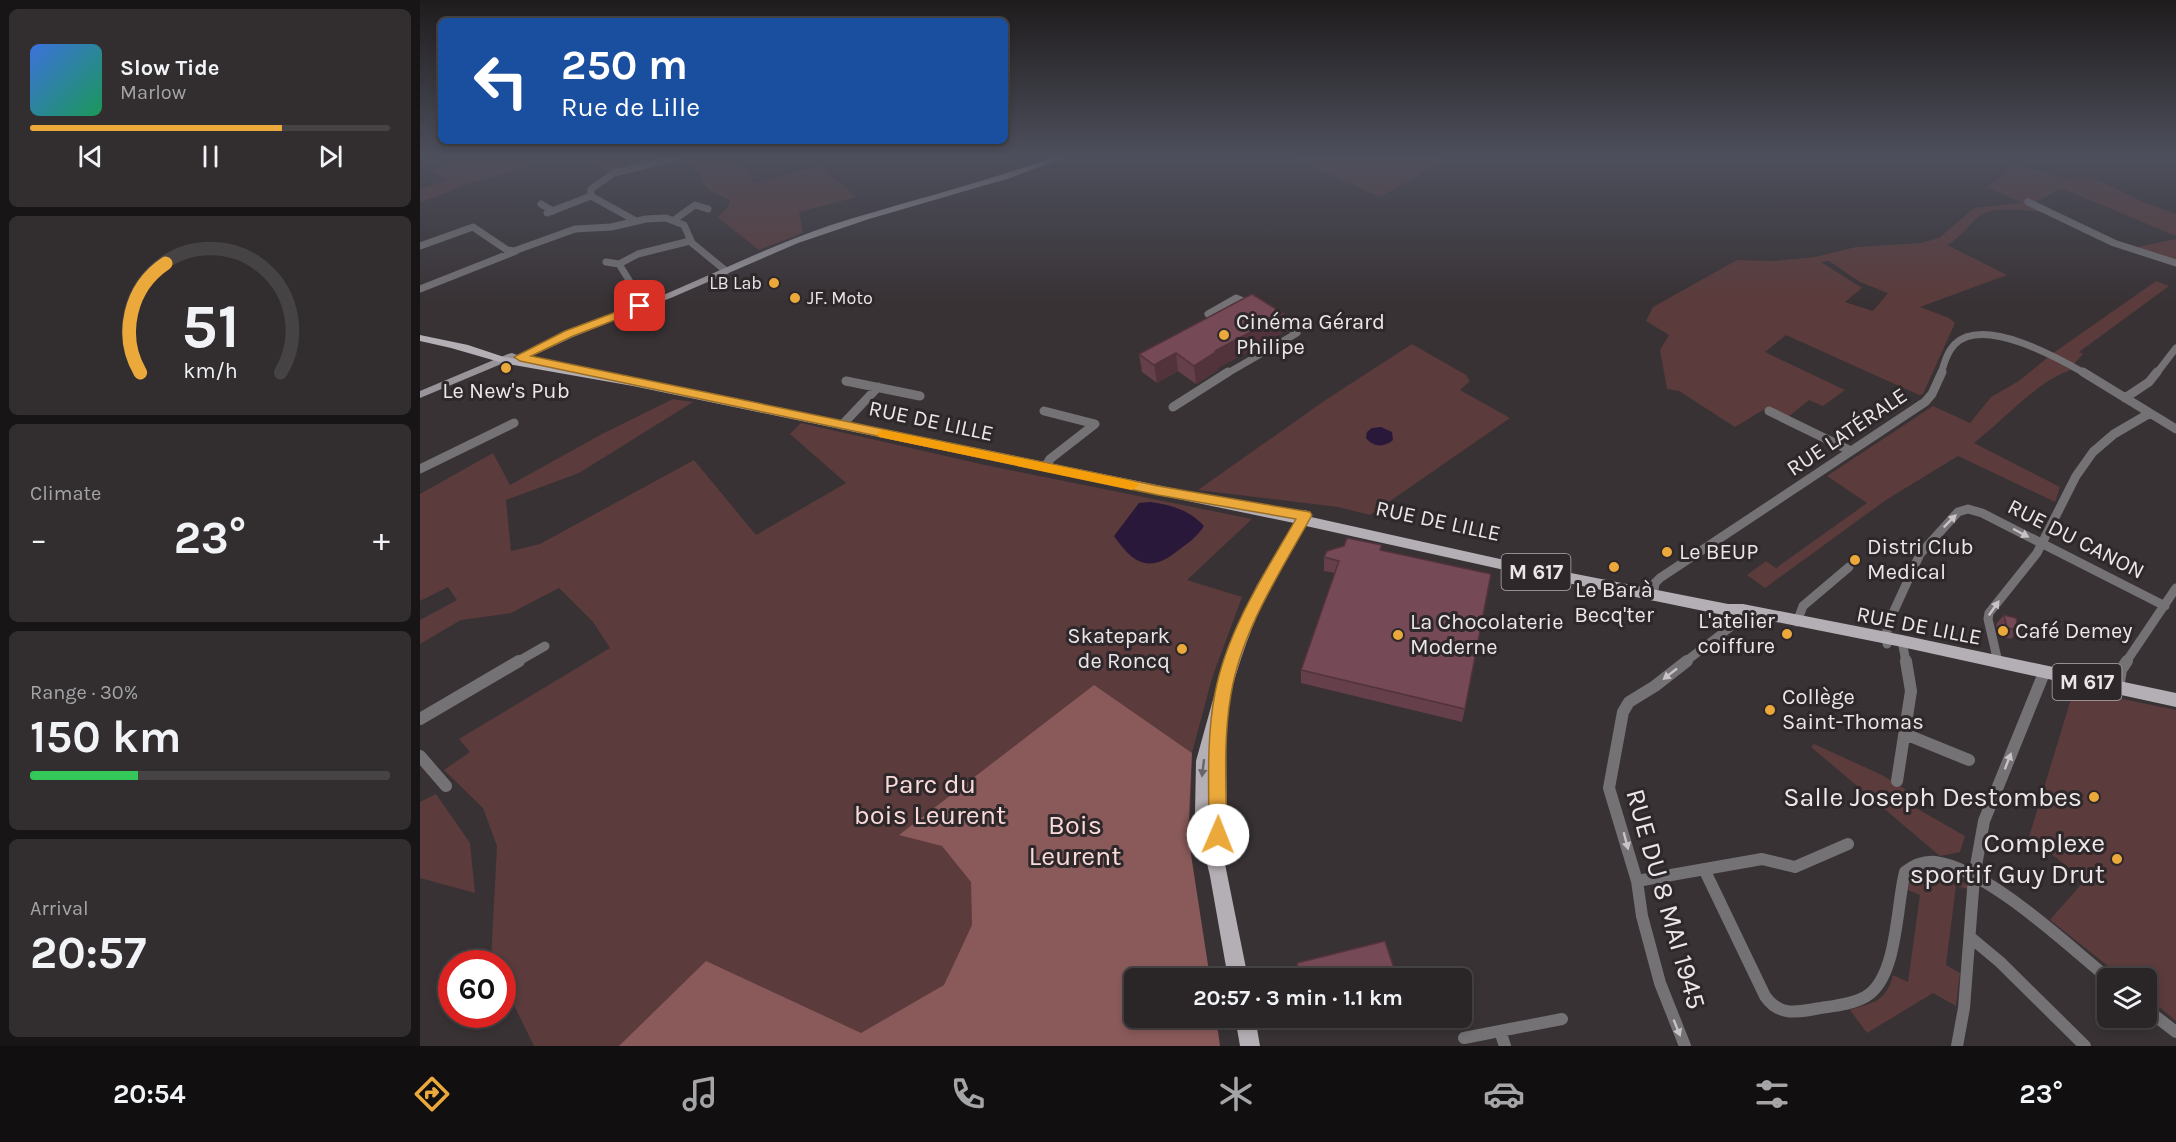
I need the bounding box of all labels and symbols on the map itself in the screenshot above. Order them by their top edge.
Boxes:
place label: LB Lab [709,272,762,294]
marker: LB Lab [767,276,781,290]
pin [614,280,665,331]
place label: JF. Moto [807,287,873,309]
marker: JF. Moto [788,291,802,305]
place label: Cinéma Gérard Philipe [1236,309,1385,360]
marker: Cinéma Gérard Philipe [1217,328,1231,342]
marker: Le New's Pub [499,361,513,375]
place label: Le New's Pub [442,378,570,404]
street label: RUE LATÉRALE [1781,381,1912,482]
street label: RUE DE LILLE [866,395,996,447]
street label: RUE DU CANON [2003,493,2149,585]
street label: RUE DE LILLE [1373,495,1503,547]
one-way arrow [1942,514,1957,528]
one-way arrow [2012,528,2030,538]
place label: Distri Club Medical [1867,534,1974,585]
place label: Le BEUP [1679,539,1758,565]
marker: Le BEUP [1660,545,1674,559]
marker: Distri Club Medical [1848,553,1862,567]
road number: M 617 [1502,554,1570,590]
marker: Le Bar à Becq'ter [1607,560,1621,574]
place label: Le Bar à Becq'ter [1574,577,1654,628]
one-way arrow [1988,600,2000,616]
street label: RUE DE LILLE [1854,601,1984,651]
place label: L'atelier coiffure [1697,608,1775,659]
place label: La Chocolaterie Moderne [1410,609,1563,660]
place label: Café Demey [2015,618,2133,644]
place label: Skatepark de Roncq [1067,623,1170,674]
marker: Café Demey [1996,624,2010,638]
marker: L'atelier coiffure [1780,627,1794,641]
marker: La Chocolaterie Moderne [1391,628,1405,642]
marker: Skatepark de Roncq [1175,642,1189,656]
road number: M 617 [2052,664,2122,700]
one-way arrow [1662,667,1678,680]
place label: Collège Saint-Thomas [1782,684,1924,735]
marker: Collège Saint-Thomas [1763,703,1777,717]
one-way arrow [2003,752,2013,770]
one-way arrow [1199,758,1208,777]
park label: Parc du bois Leurent [854,768,1006,831]
place label: Salle Joseph Destombes [1783,781,2082,813]
street label: RUE DU 8 MAI 1945 [1619,785,1713,1013]
marker: Salle Joseph Destombes [2087,790,2101,804]
position arrow [1186,803,1250,867]
park label: Bois Leurent [1029,809,1121,872]
place label: Complexe sportif Guy Drut [1910,827,2105,890]
one-way arrow [1622,832,1631,850]
marker: Complexe sportif Guy Drut [2110,852,2124,866]
speed limit sign: 60 [438,950,516,1028]
one-way arrow [1672,1020,1682,1038]

